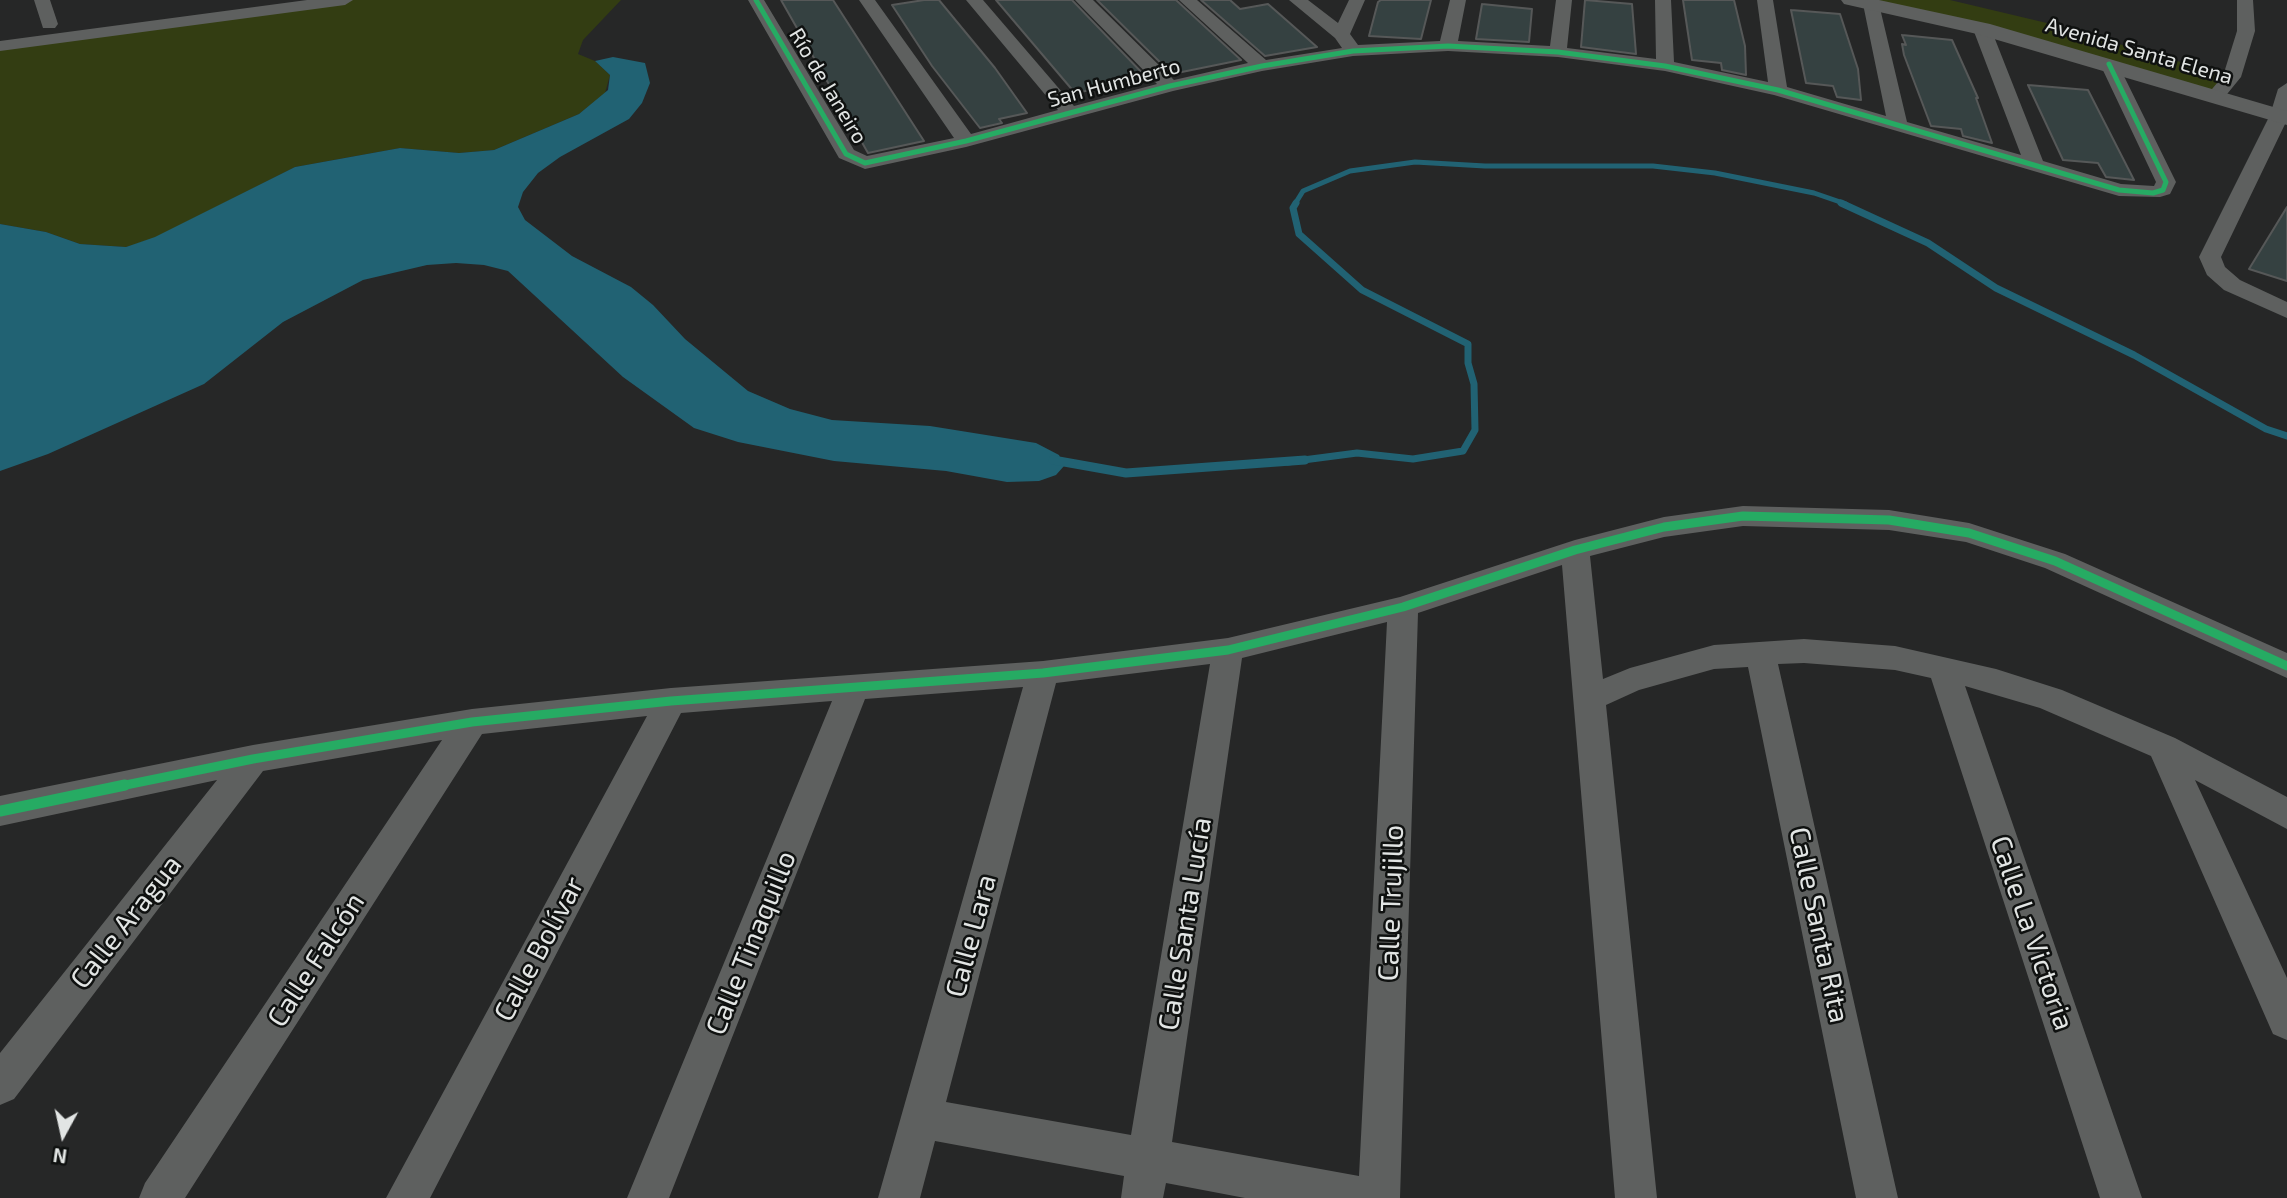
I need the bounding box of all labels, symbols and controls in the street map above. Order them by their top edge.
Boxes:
street label: Avenida Santa Elena [2043,12,2235,90]
street label: Río de Janeiro [784,24,872,148]
street label: San Humberto [1045,53,1183,113]
street label: Calle Santa Lucía [1152,815,1218,1033]
street label: Calle Trujillo [1371,824,1411,982]
street label: Calle Santa Rita [1782,824,1856,1026]
street label: Calle La Victoria [1983,832,2081,1034]
street label: Calle Tinaquillo [699,846,803,1040]
street label: Calle Aragua [63,849,189,995]
street label: Calle Bolívar [487,871,591,1027]
street label: Calle Lara [939,871,1003,1001]
street label: Calle Falcón [260,887,372,1033]
north arrow [28,1100,98,1170]
text: N [52,1144,68,1169]

